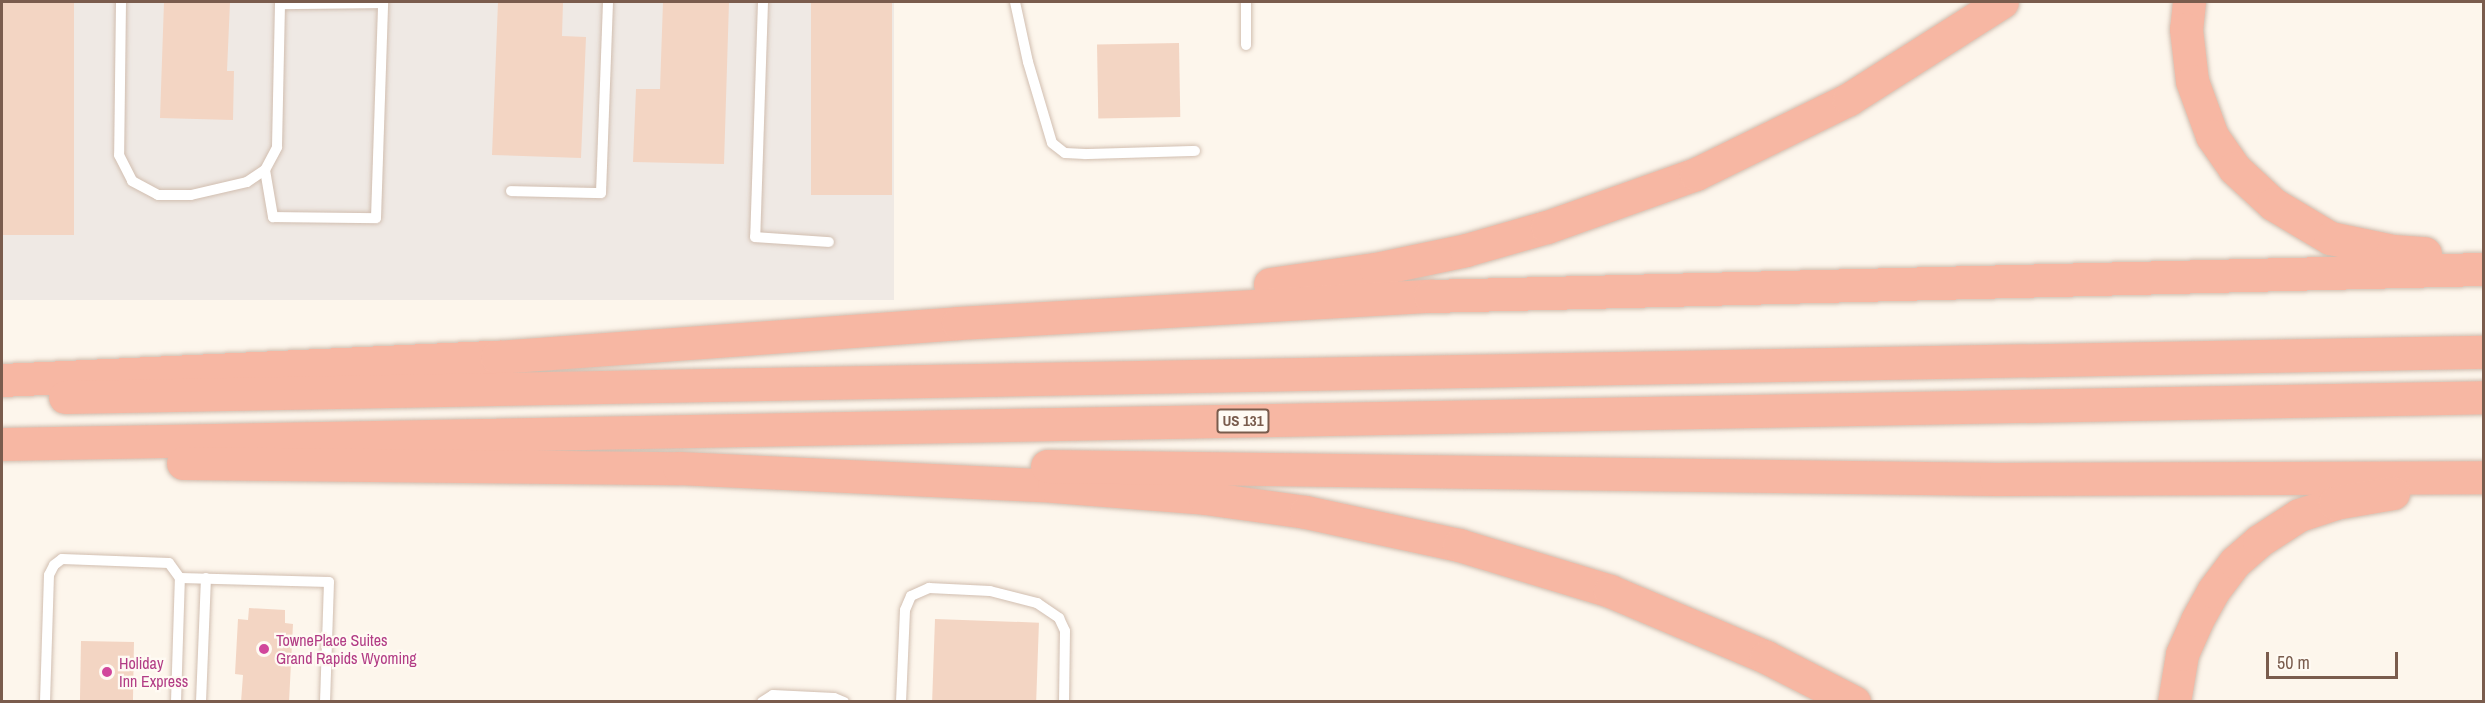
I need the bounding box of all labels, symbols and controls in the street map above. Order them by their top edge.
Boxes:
road number: US 131 [1216,409,1270,433]
place label: TownePlace Suites Grand Rapids Wyoming [276,630,417,668]
scale bar [2269,640,2401,678]
marker: TownePlace Suites Grand Rapids Wyoming [257,642,271,656]
text: 50 m [2277,650,2310,675]
place label: Holiday Inn Express [119,653,188,691]
marker: Holiday Inn Express [100,665,114,679]

